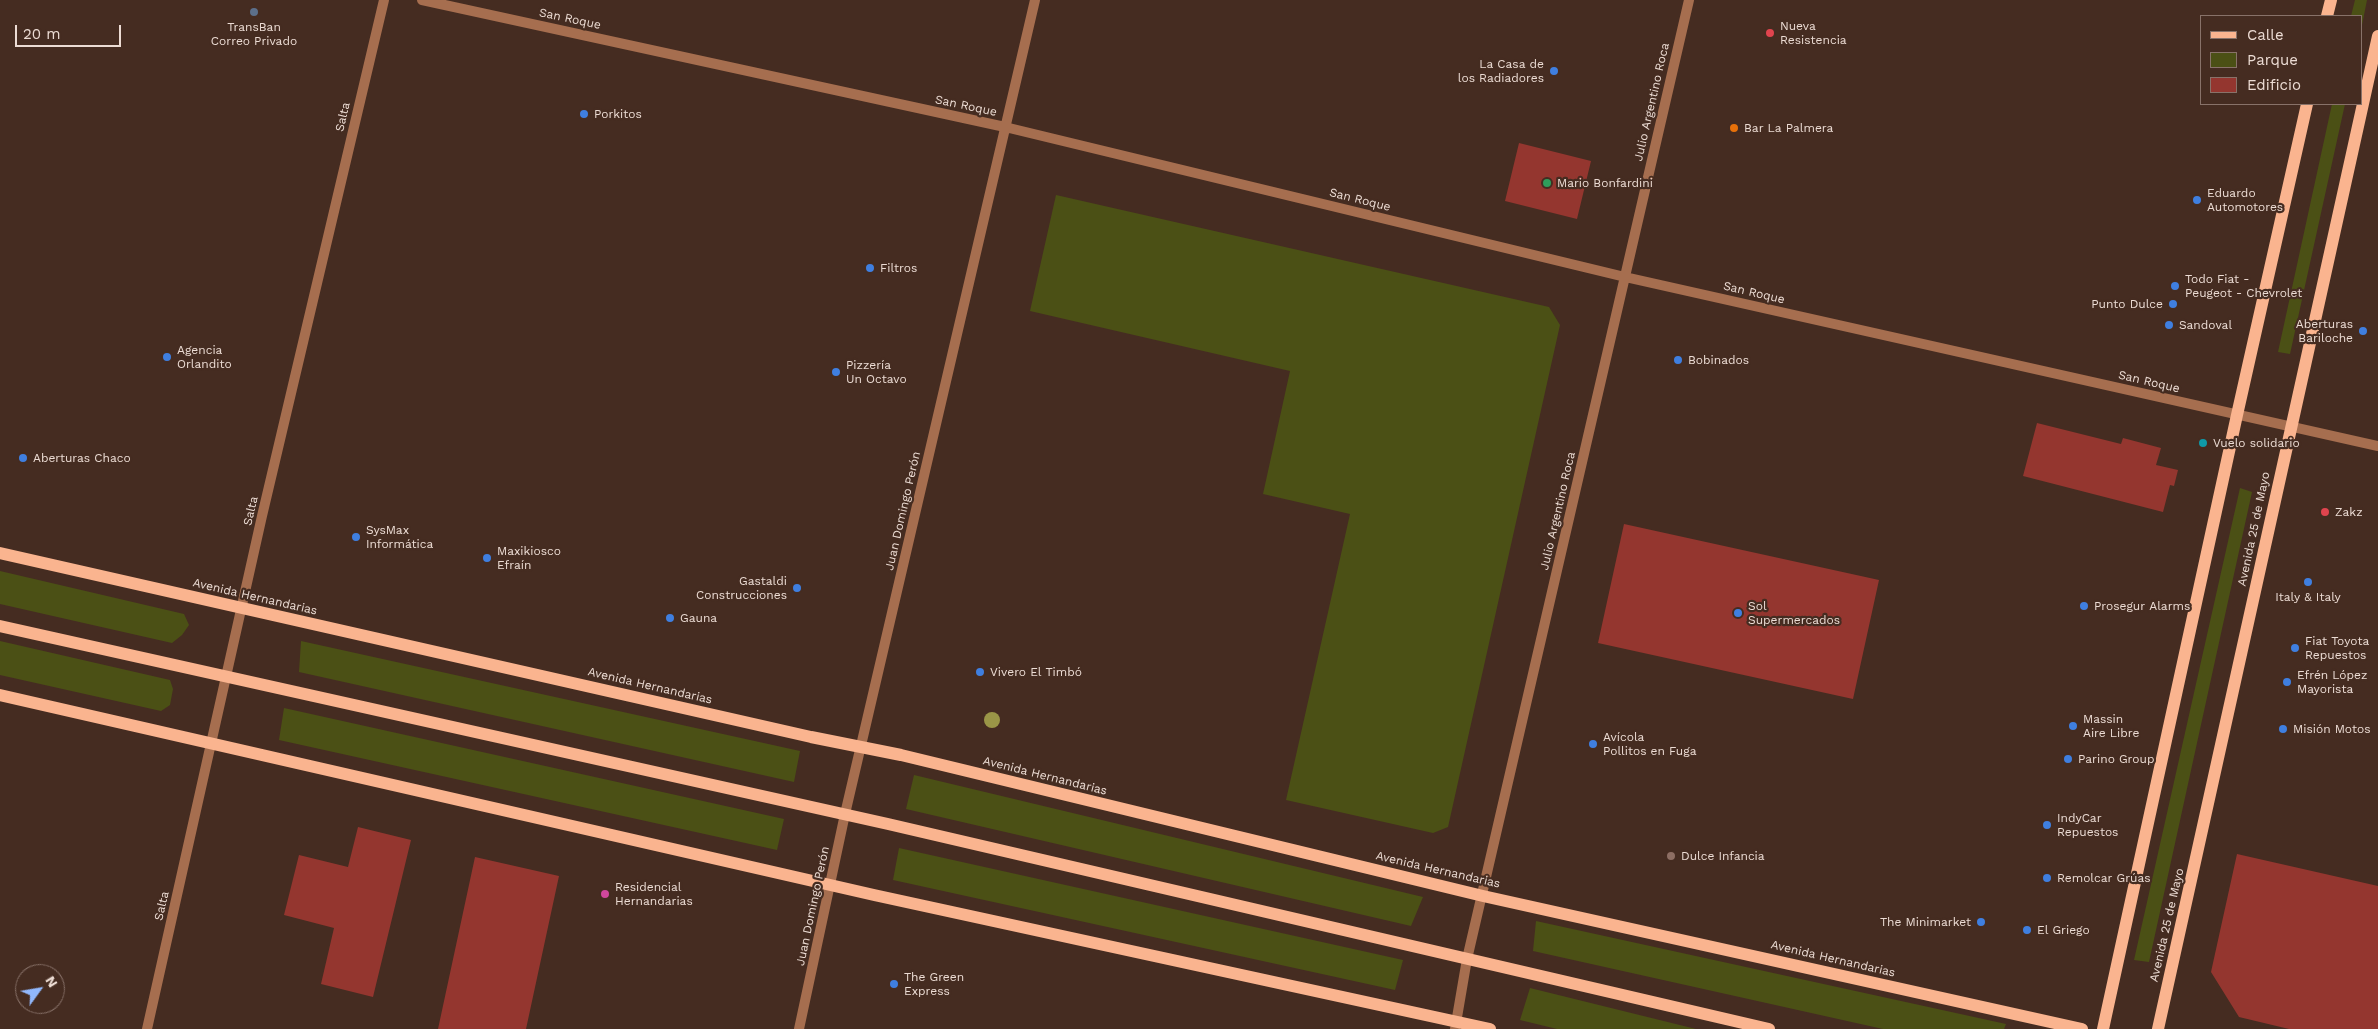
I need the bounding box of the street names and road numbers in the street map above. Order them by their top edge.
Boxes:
street label: San Roque [538,5,602,33]
street label: Julio Argentino Roca [1631,42,1673,162]
street label: San Roque [934,92,998,120]
street label: Salta [333,101,353,133]
street label: San Roque [1328,185,1392,215]
street label: San Roque [1722,279,1786,307]
street label: San Roque [2117,368,2181,396]
street label: Juan Domingo Perón [882,450,924,572]
street label: Julio Argentino Roca [1537,451,1579,571]
street label: Avenida 25 de Mayo [2235,471,2273,587]
street label: Salta [241,495,261,527]
street label: Avenida Hernandarias [191,576,319,618]
street label: Avenida Hernandarias [586,665,714,707]
street label: Avenida Hernandarias [981,754,1109,798]
street label: Juan Domingo Perón [793,845,833,967]
street label: Avenida Hernandarias [1374,849,1502,891]
street label: Avenida 25 de Mayo [2147,867,2187,983]
street label: Salta [152,890,172,922]
street label: Avenida Hernandarias [1769,938,1897,980]

